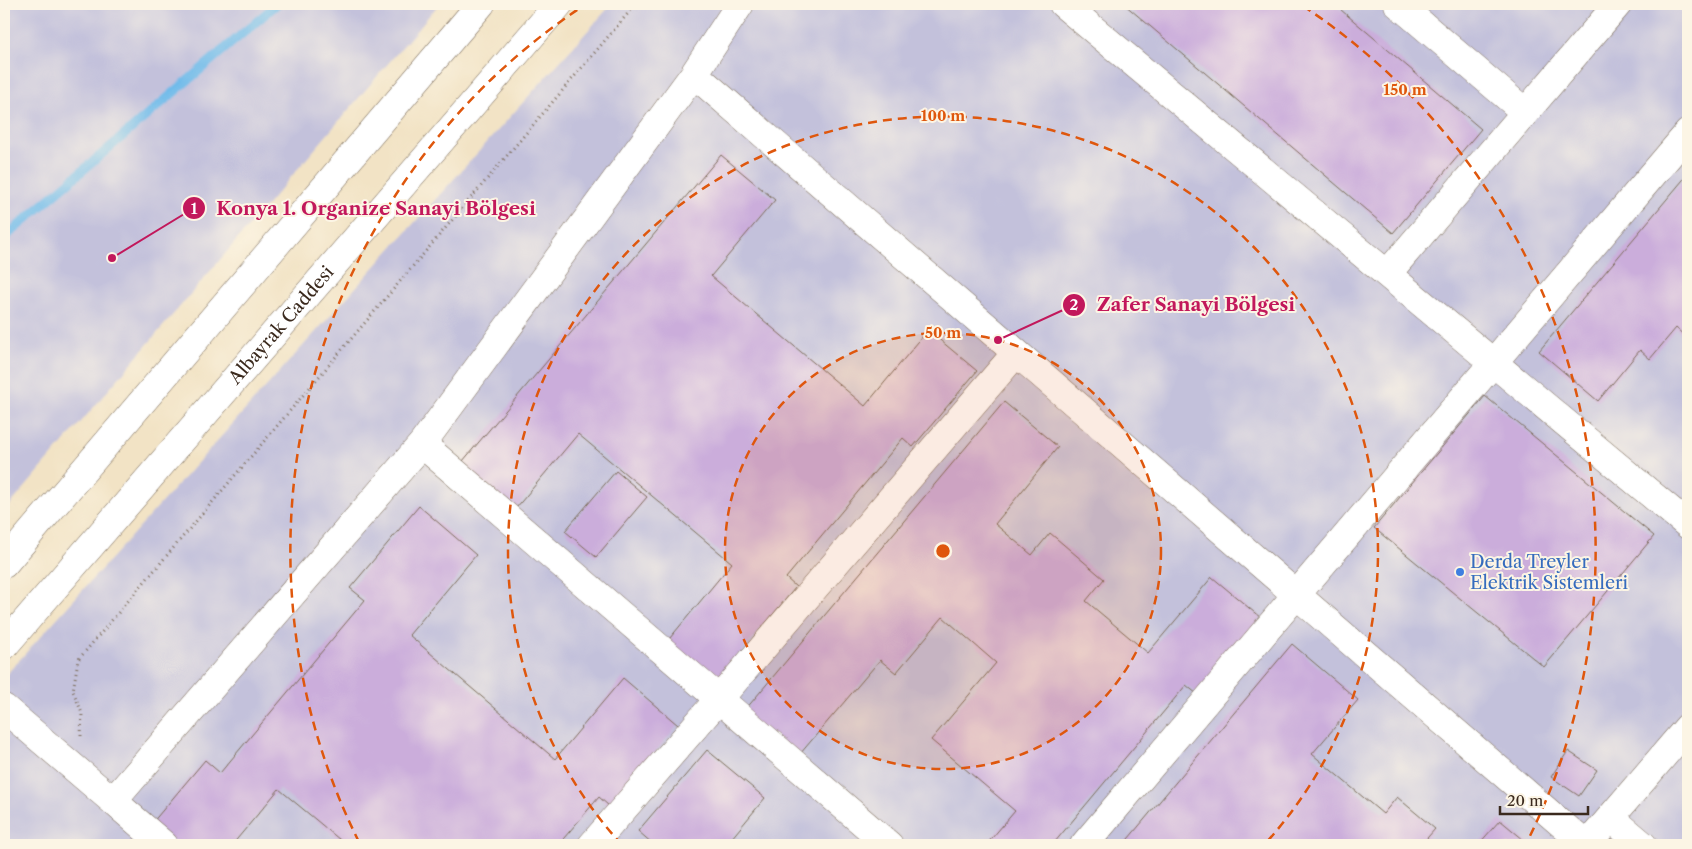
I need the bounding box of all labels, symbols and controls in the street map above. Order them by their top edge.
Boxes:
text: 150 m [1383,80,1427,99]
text: 100 m [921,106,965,125]
callout: Konya 1. Organize Sanayi Bölgesi [182,191,546,225]
text: Konya 1. Organize Sanayi Bölgesi [216,197,536,220]
text: 1 [191,199,198,218]
street label: Albayrak Caddesi [224,261,339,390]
callout: Zafer Sanayi Bölgesi [1062,288,1305,322]
text: Zafer Sanayi Bölgesi [1097,293,1295,316]
text: 2 [1070,295,1079,314]
text: 50 m [925,323,961,342]
centre of rings [934,542,952,560]
place label: Derda Treyler Elektrik Sistemleri [1470,551,1629,594]
marker: Derda Treyler Elektrik Sistemleri [1454,566,1466,578]
scale bar [1500,784,1587,816]
text: 20 m [1507,791,1543,810]

